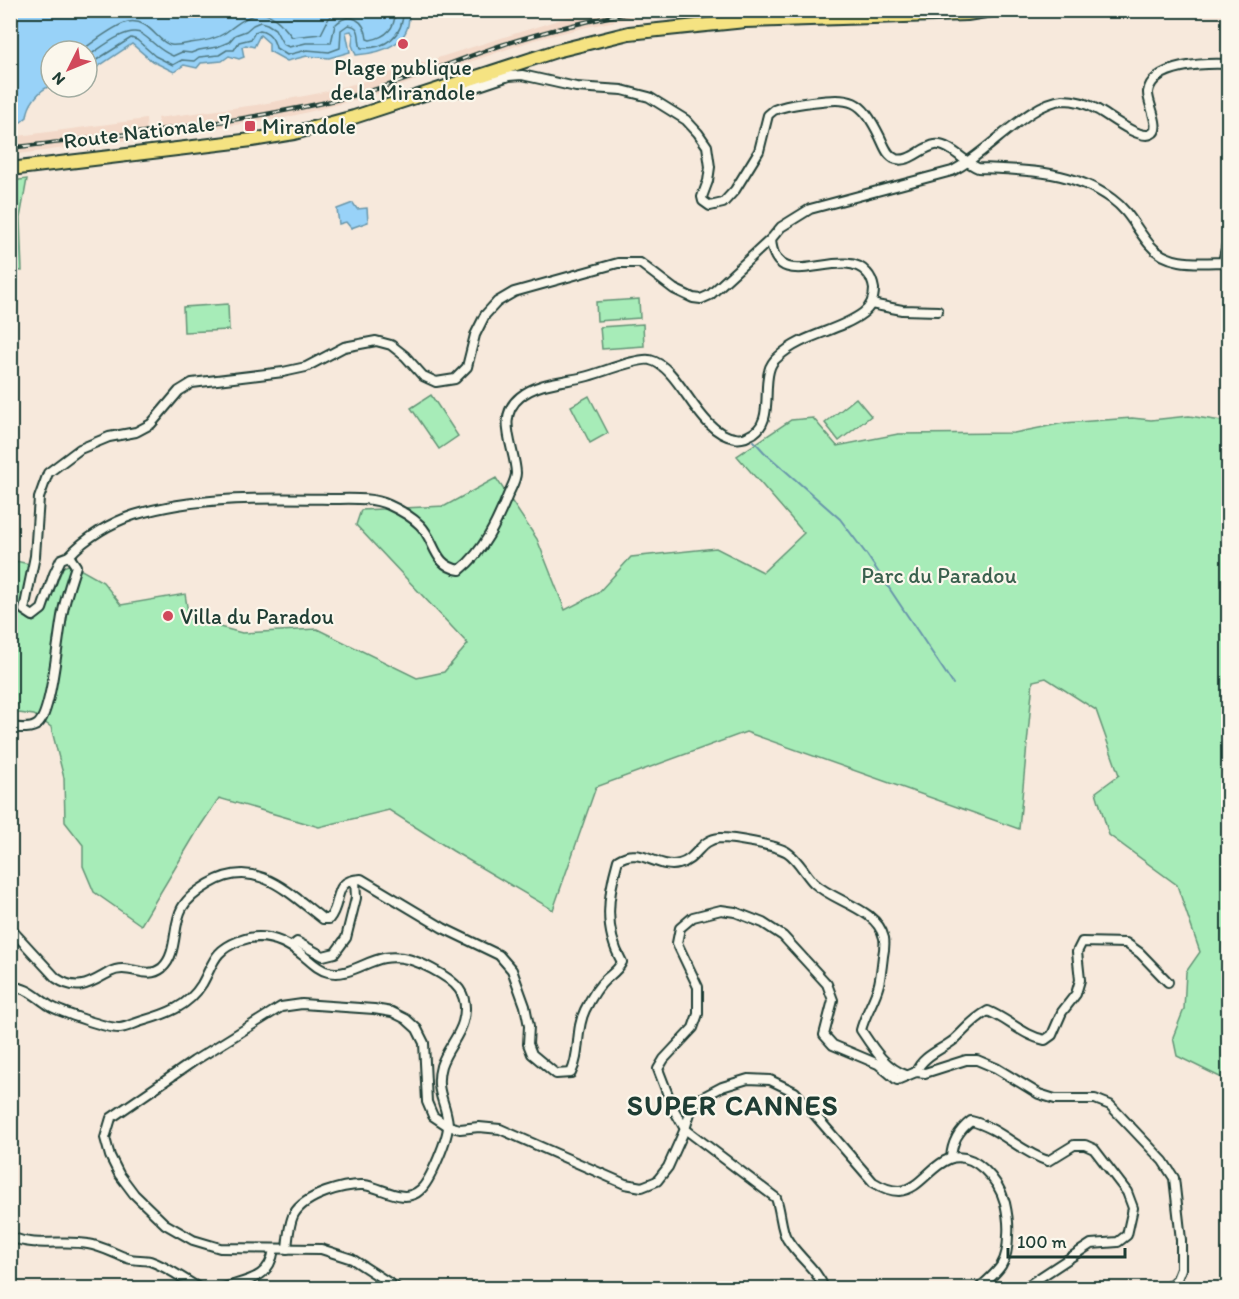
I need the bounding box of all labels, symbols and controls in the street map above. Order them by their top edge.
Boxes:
marker: Plage publique de la Mirandole [396,37,410,51]
north arrow [39,39,99,99]
place label: Plage publique de la Mirandole [331,54,475,106]
text: N [48,68,69,89]
street label: Route Nationale 7 [62,107,232,155]
place label: Mirandole [262,113,356,140]
marker: Mirandole [243,119,257,133]
park label: Parc du Paradou [861,562,1017,589]
place label: Villa du Paradou [180,603,334,630]
marker: Villa du Paradou [161,609,175,623]
district label: SUPER CANNES [627,1088,839,1122]
scale bar [1008,1221,1125,1259]
text: 100 m [1017,1231,1067,1253]

